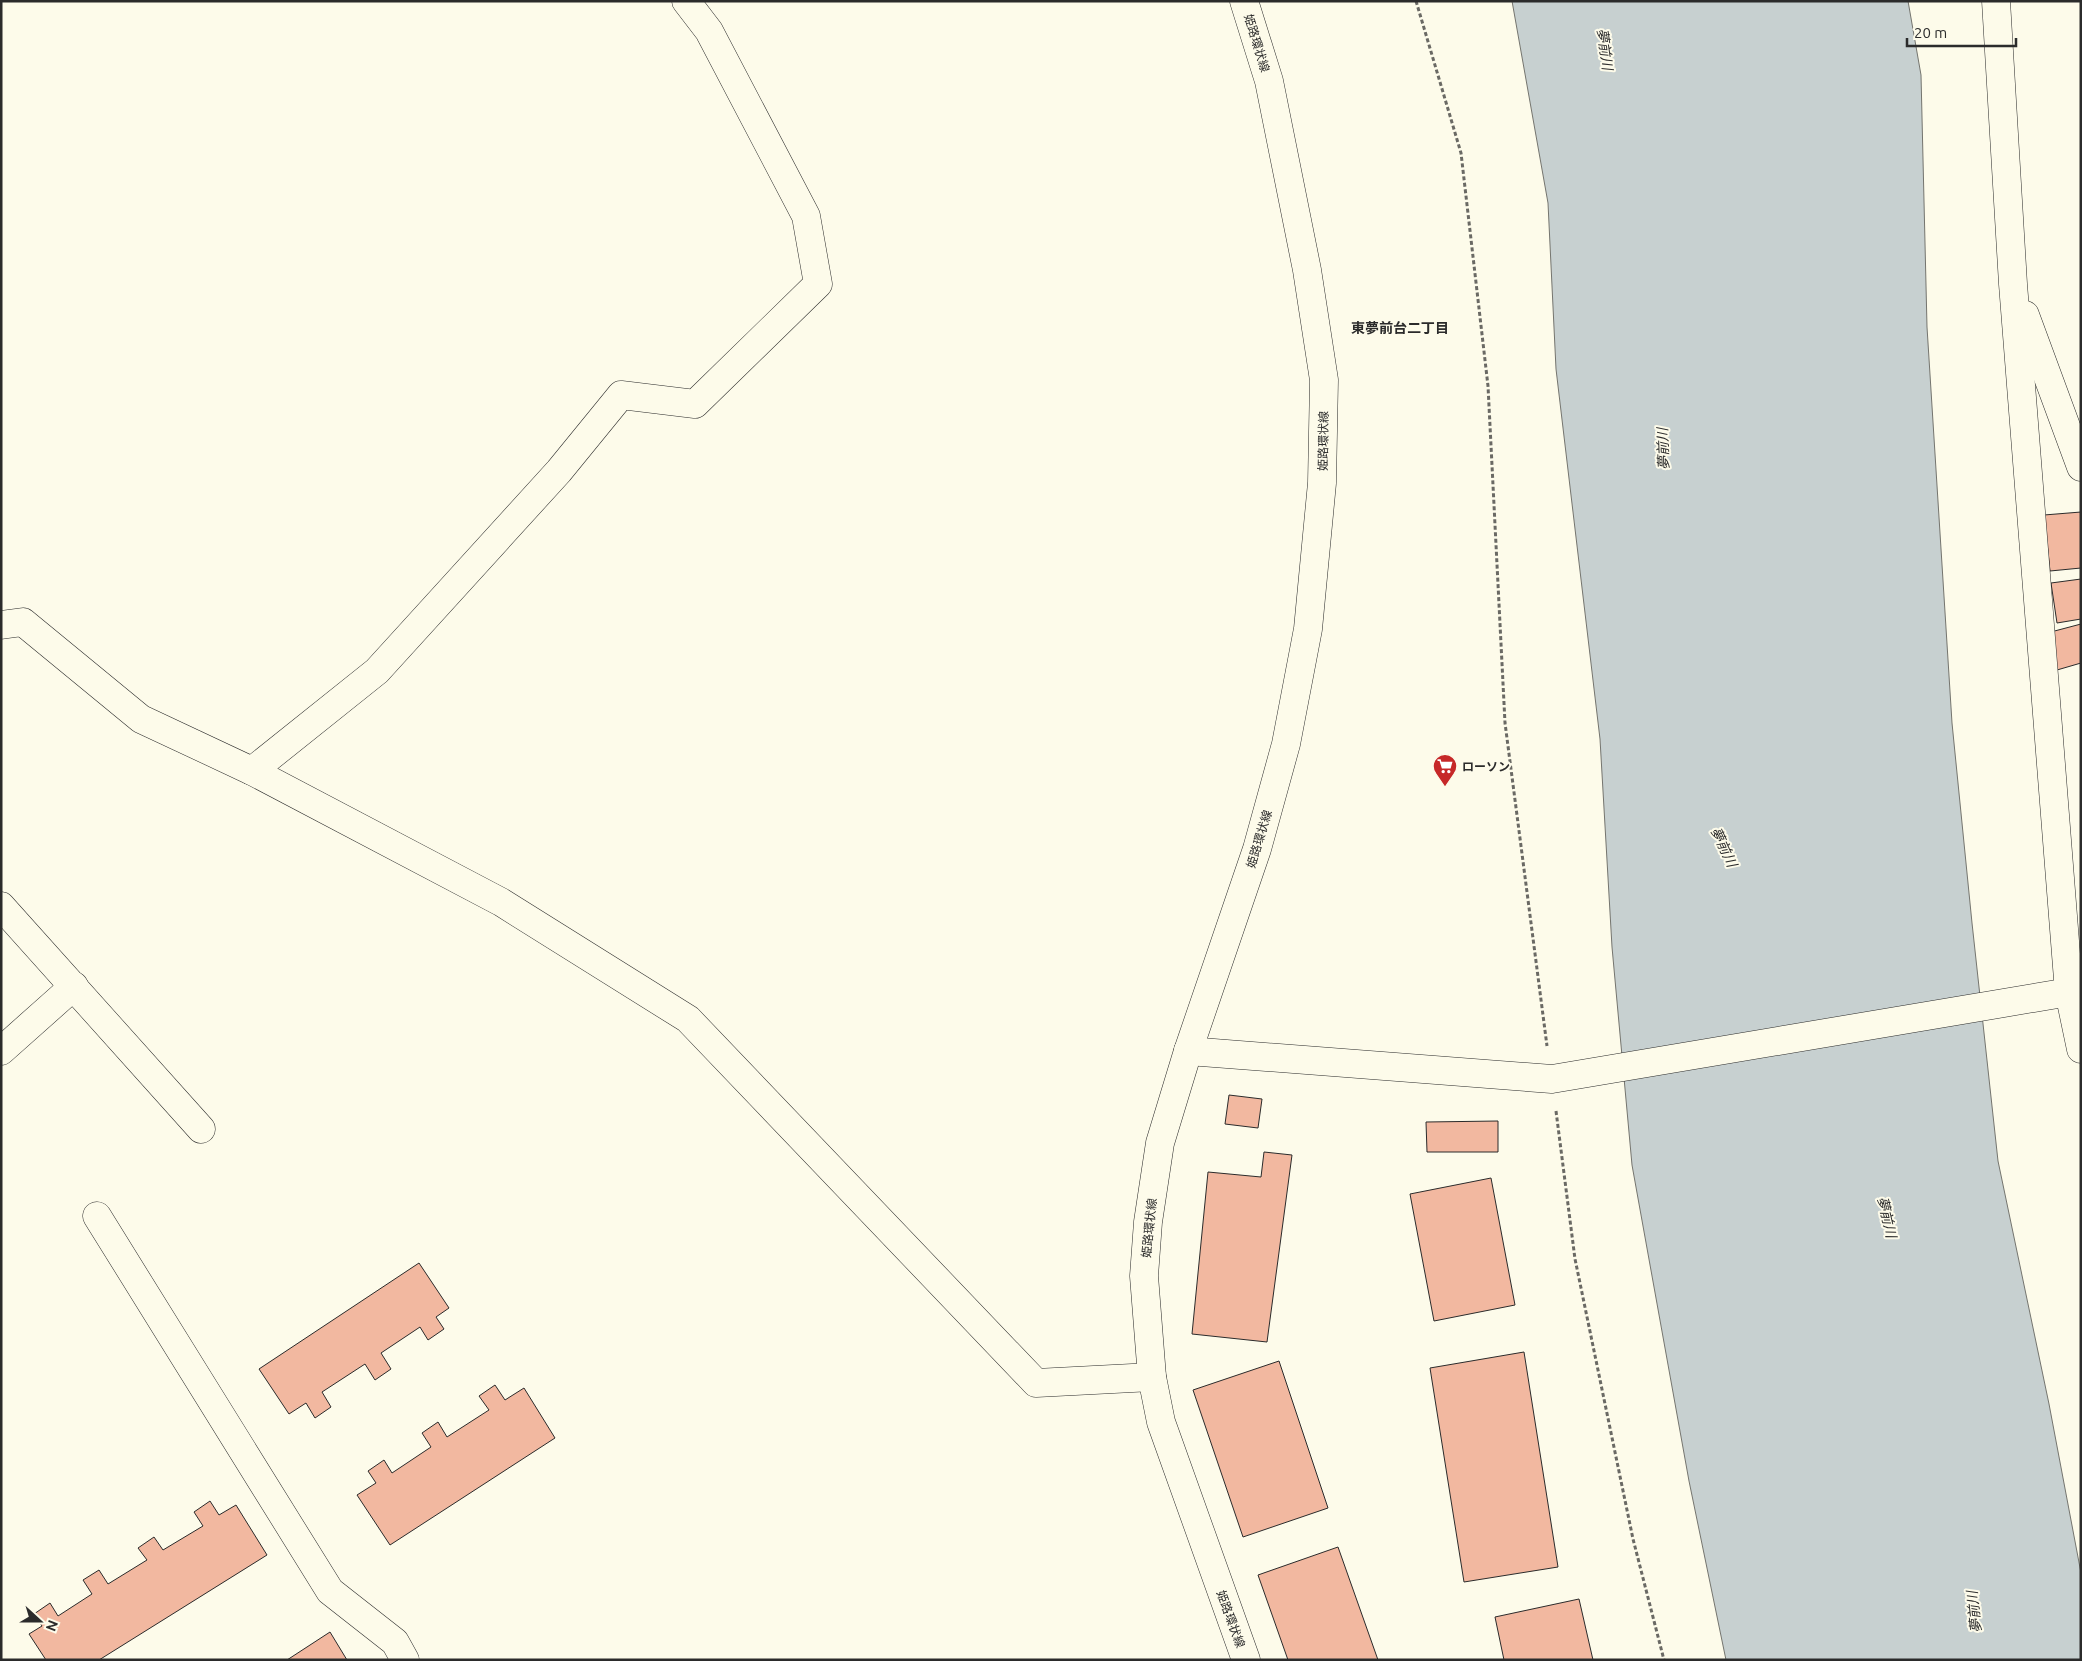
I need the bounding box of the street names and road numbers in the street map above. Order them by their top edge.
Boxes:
street label: 姫路環状線 [1242,12,1272,74]
street label: 姫路環状線 [1316,411,1330,471]
street label: 姫路環状線 [1244,808,1274,870]
street label: 姫路環状線 [1139,1197,1159,1259]
street label: 姫路環状線 [1215,1589,1247,1649]

